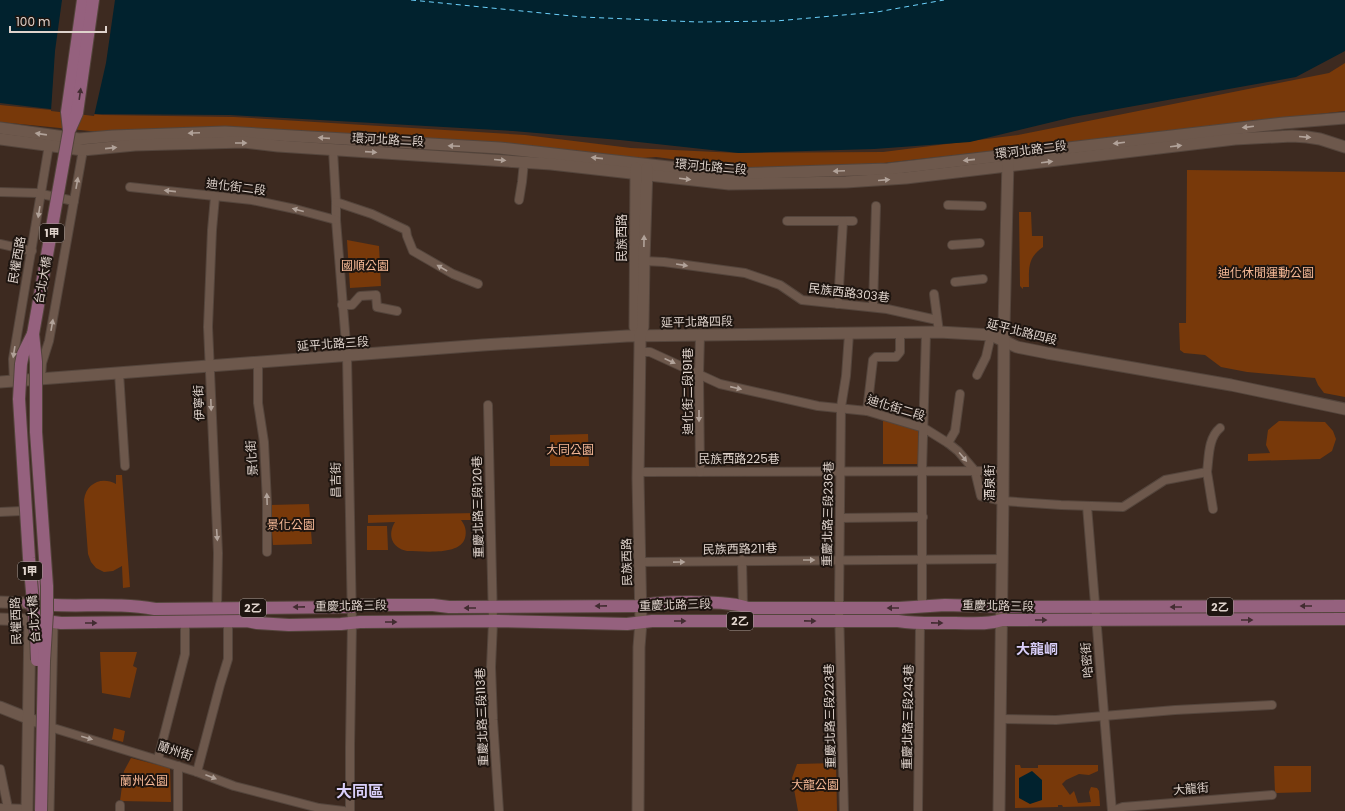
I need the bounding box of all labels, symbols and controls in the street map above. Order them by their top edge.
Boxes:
scale bar [10,8,106,34]
text: 100 m [16,13,50,30]
one-way arrow [77,88,83,100]
one-way arrow [1242,124,1254,130]
street label: 環河北路二段 [352,129,424,150]
one-way arrow [187,130,200,136]
one-way arrow [35,131,47,137]
one-way arrow [1299,134,1311,140]
one-way arrow [318,135,330,142]
street label: 環河北路二段 [994,137,1068,162]
one-way arrow [1113,139,1125,146]
one-way arrow [235,140,248,146]
one-way arrow [447,143,460,149]
one-way arrow [1170,143,1182,149]
one-way arrow [105,144,117,151]
one-way arrow [365,149,377,156]
one-way arrow [591,155,603,162]
street label: 環河北路二段 [674,155,748,178]
one-way arrow [494,156,506,163]
one-way arrow [963,157,975,163]
one-way arrow [1040,159,1053,165]
one-way arrow [833,167,845,174]
street label: 迪化街二段 [205,174,267,199]
one-way arrow [679,176,691,182]
one-way arrow [878,176,890,183]
one-way arrow [74,177,80,189]
one-way arrow [164,188,176,194]
one-way arrow [36,206,42,218]
one-way arrow [292,206,305,212]
street label: 民族西路 [613,214,630,262]
road number: 1甲 [40,224,64,242]
one-way arrow [641,234,647,247]
street label: 民權西路 [4,235,29,285]
street label: 台北大橋 [30,255,55,305]
park label: 國順公園 [341,257,389,274]
one-way arrow [676,262,689,268]
one-way arrow [436,264,448,271]
park label: 迪化休閒運動公園 [1218,264,1314,281]
street label: 民族西路303巷 [807,279,891,306]
street label: 延平北路四段 [661,312,733,331]
street label: 延平北路四段 [985,315,1059,348]
one-way arrow [49,319,55,331]
street label: 延平北路三段 [296,333,369,354]
one-way arrow [11,346,17,359]
street label: 迪化街二段191巷 [679,347,696,435]
one-way arrow [664,358,675,364]
street label: 伊寧街 [189,385,208,421]
one-way arrow [729,385,742,391]
street label: 迪化街二段 [865,391,927,424]
one-way arrow [208,399,214,412]
one-way arrow [696,410,702,423]
street label: 景化街 [242,439,261,477]
park label: 大同公園 [546,441,594,458]
street label: 民族西路225巷 [698,450,780,467]
one-way arrow [958,452,967,462]
street label: 重慶北路三段120巷 [468,456,487,558]
street label: 重慶北路三段236巷 [818,461,837,567]
street label: 昌吉街 [327,462,344,498]
street label: 酒泉街 [981,465,998,501]
one-way arrow [263,493,270,505]
park label: 景化公園 [267,516,315,533]
one-way arrow [213,529,220,541]
street label: 民族西路 [618,538,635,586]
street label: 民族西路211巷 [703,539,777,558]
one-way arrow [803,557,816,563]
one-way arrow [673,559,686,565]
road number: 1甲 [18,562,42,580]
street label: 台北大橋 [23,594,44,644]
street label: 重慶北路三段 [639,595,711,614]
street label: 重慶北路三段 [315,596,387,615]
street label: 重慶北路三段 [962,596,1034,615]
street label: 民權西路 [6,597,25,645]
road number: 2乙 [1207,598,1233,616]
road number: 2乙 [240,599,266,617]
one-way arrow [594,603,607,609]
one-way arrow [1299,603,1312,609]
one-way arrow [292,604,305,610]
one-way arrow [1169,604,1182,610]
one-way arrow [463,605,476,611]
one-way arrow [886,605,899,611]
road number: 2乙 [727,612,753,630]
one-way arrow [1035,617,1048,623]
one-way arrow [1241,617,1254,623]
one-way arrow [674,618,687,624]
one-way arrow [804,618,817,624]
one-way arrow [385,619,398,625]
one-way arrow [85,620,98,626]
one-way arrow [931,620,944,626]
district label: 大龍峒 [1016,639,1058,659]
street label: 哈密街 [1076,641,1097,679]
street label: 重慶北路三段223巷 [820,663,839,769]
street label: 重慶北路三段243巷 [898,664,917,770]
street label: 重慶北路三段113巷 [471,667,492,767]
one-way arrow [81,735,93,741]
street label: 蘭州街 [155,737,195,764]
park label: 蘭州公園 [120,772,168,789]
one-way arrow [206,775,218,781]
park label: 大龍公園 [791,776,839,793]
street label: 大龍街 [1172,778,1210,799]
district label: 大同區 [336,780,384,803]

